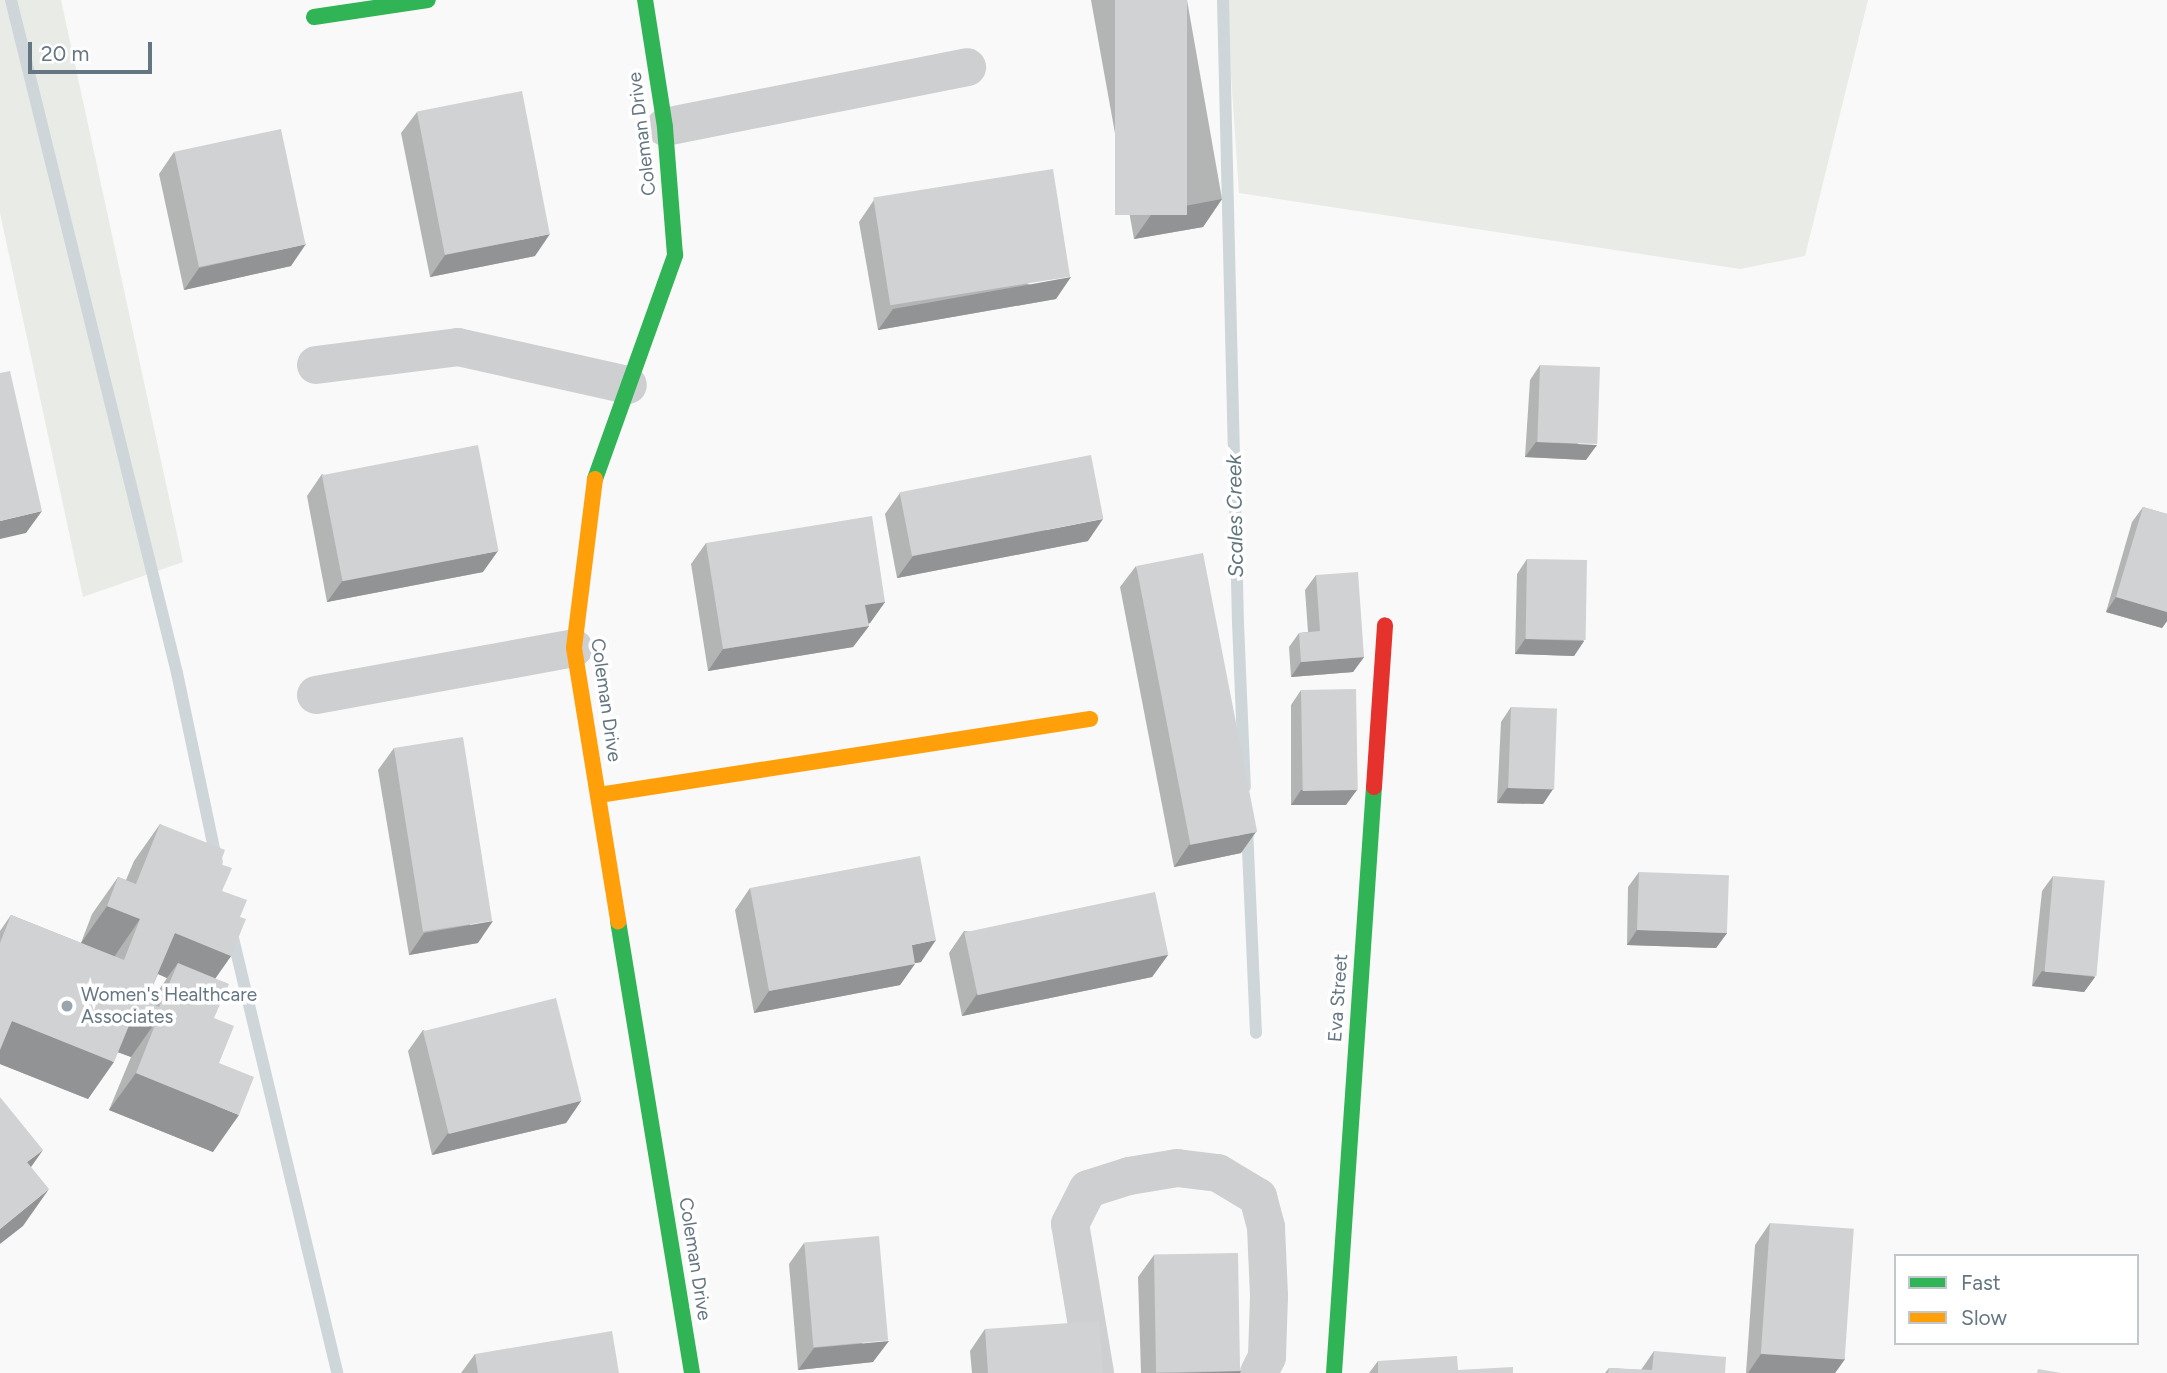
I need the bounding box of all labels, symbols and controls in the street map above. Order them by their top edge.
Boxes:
scale bar [32,28,156,72]
text: 20 m [41,41,89,66]
street label: Coleman Drive [623,71,661,197]
water label: Scales Creek [1221,454,1249,578]
street label: Coleman Drive [586,637,626,763]
street label: Eva Street [1324,953,1352,1043]
place label: Women's Healthcare Associates [81,984,257,1028]
marker: Women's Healthcare Associates [59,998,75,1014]
street label: Coleman Drive [674,1196,716,1322]
legend [1894,1254,2139,1345]
text: Fast [1961,1270,2001,1295]
text: Slow [1961,1305,2007,1330]

